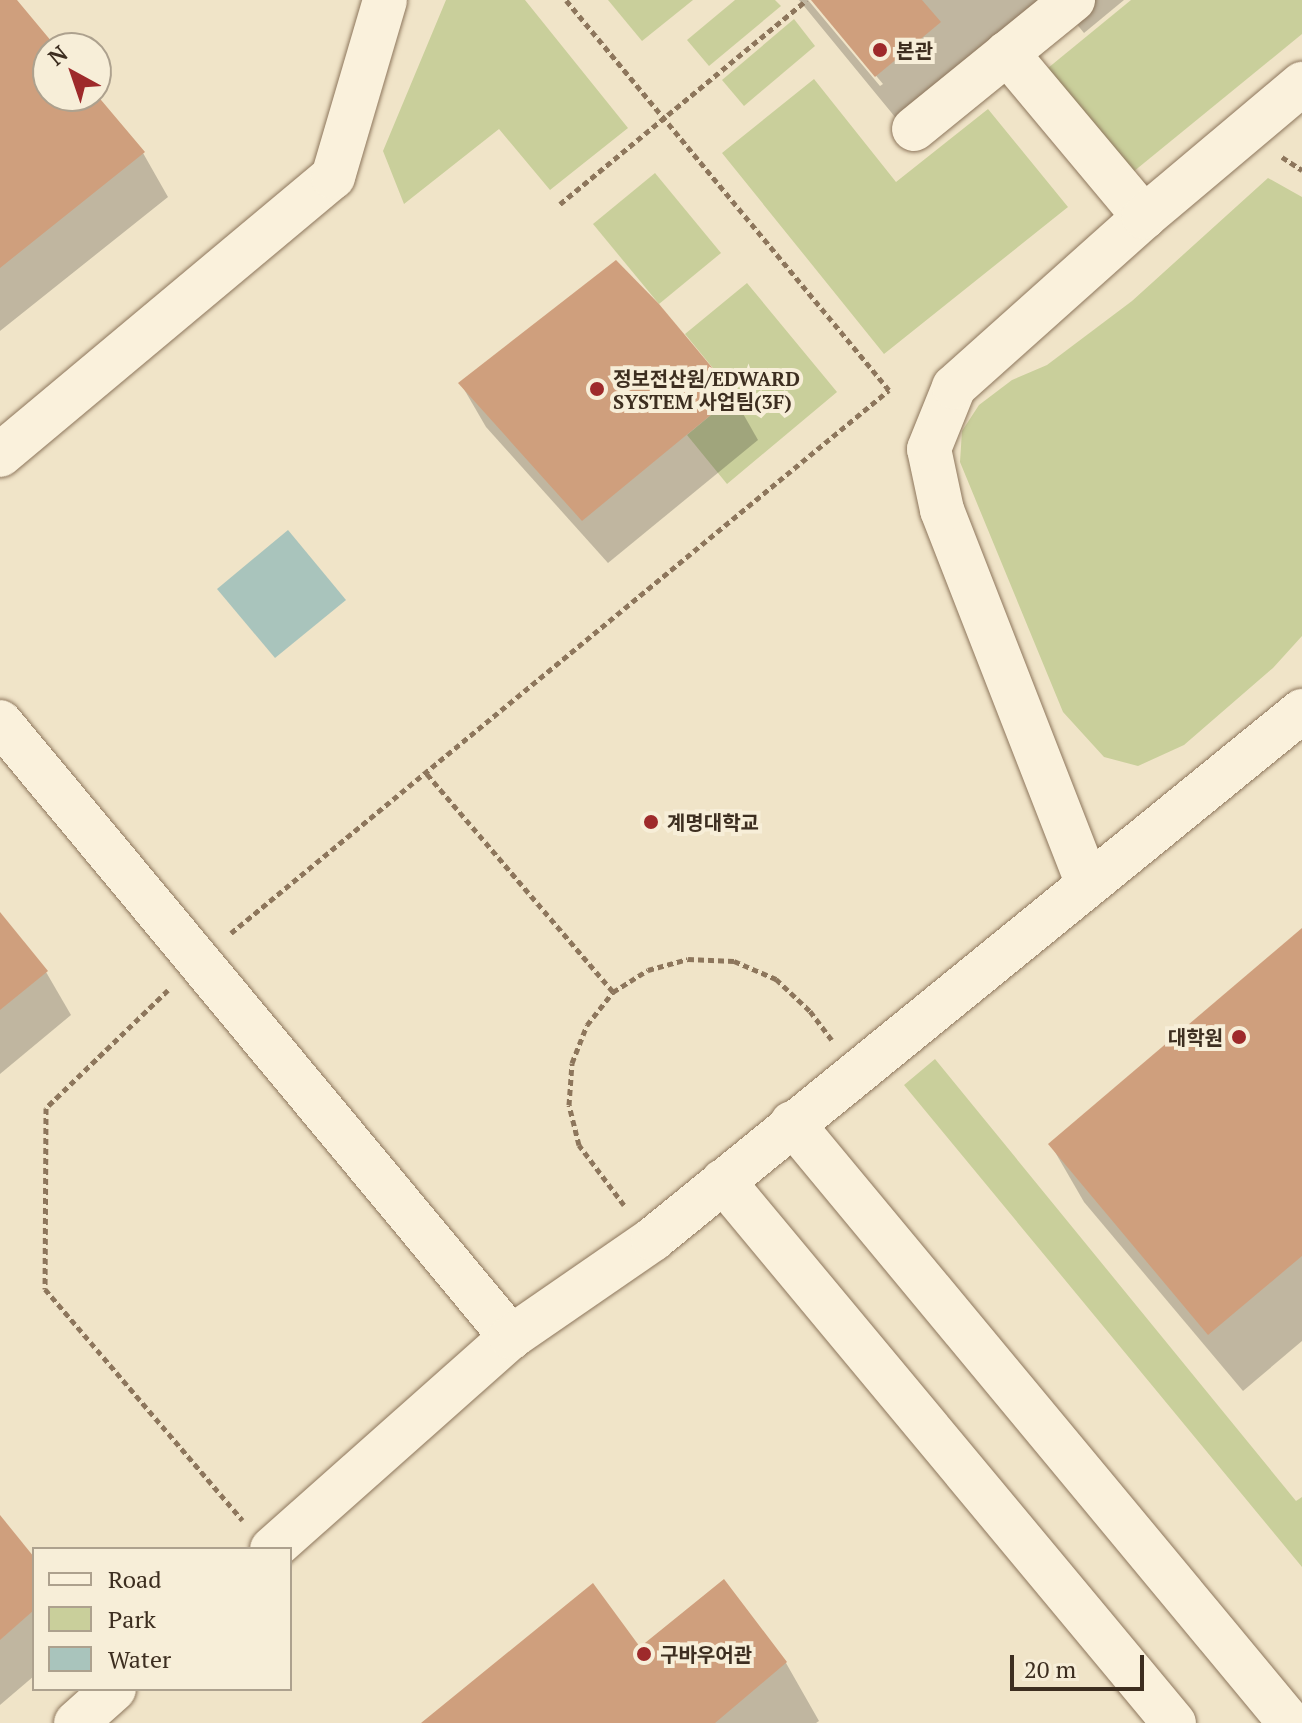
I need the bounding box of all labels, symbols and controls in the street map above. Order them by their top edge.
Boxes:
north arrow [32,32,112,112]
text: N [42,38,73,71]
place label: 본관 [896,38,933,62]
marker: 본관 [871,41,889,59]
place label: 정보전산원/EDWARD SYSTEM 사업팀(3F) [613,366,800,413]
marker: 정보전산원/EDWARD SYSTEM 사업팀(3F) [588,380,606,398]
place label: 계명대학교 [667,810,759,834]
marker: 계명대학교 [642,813,660,831]
place label: 대학원 [1168,1025,1223,1049]
marker: 대학원 [1230,1028,1248,1046]
legend [32,1547,292,1691]
text: Road [108,1563,162,1595]
text: Park [108,1603,156,1635]
scale bar [1014,1639,1148,1689]
place label: 구바우어관 [660,1642,752,1666]
text: Water [108,1643,171,1675]
marker: 구바우어관 [635,1645,653,1663]
text: 20 m [1024,1653,1076,1685]

